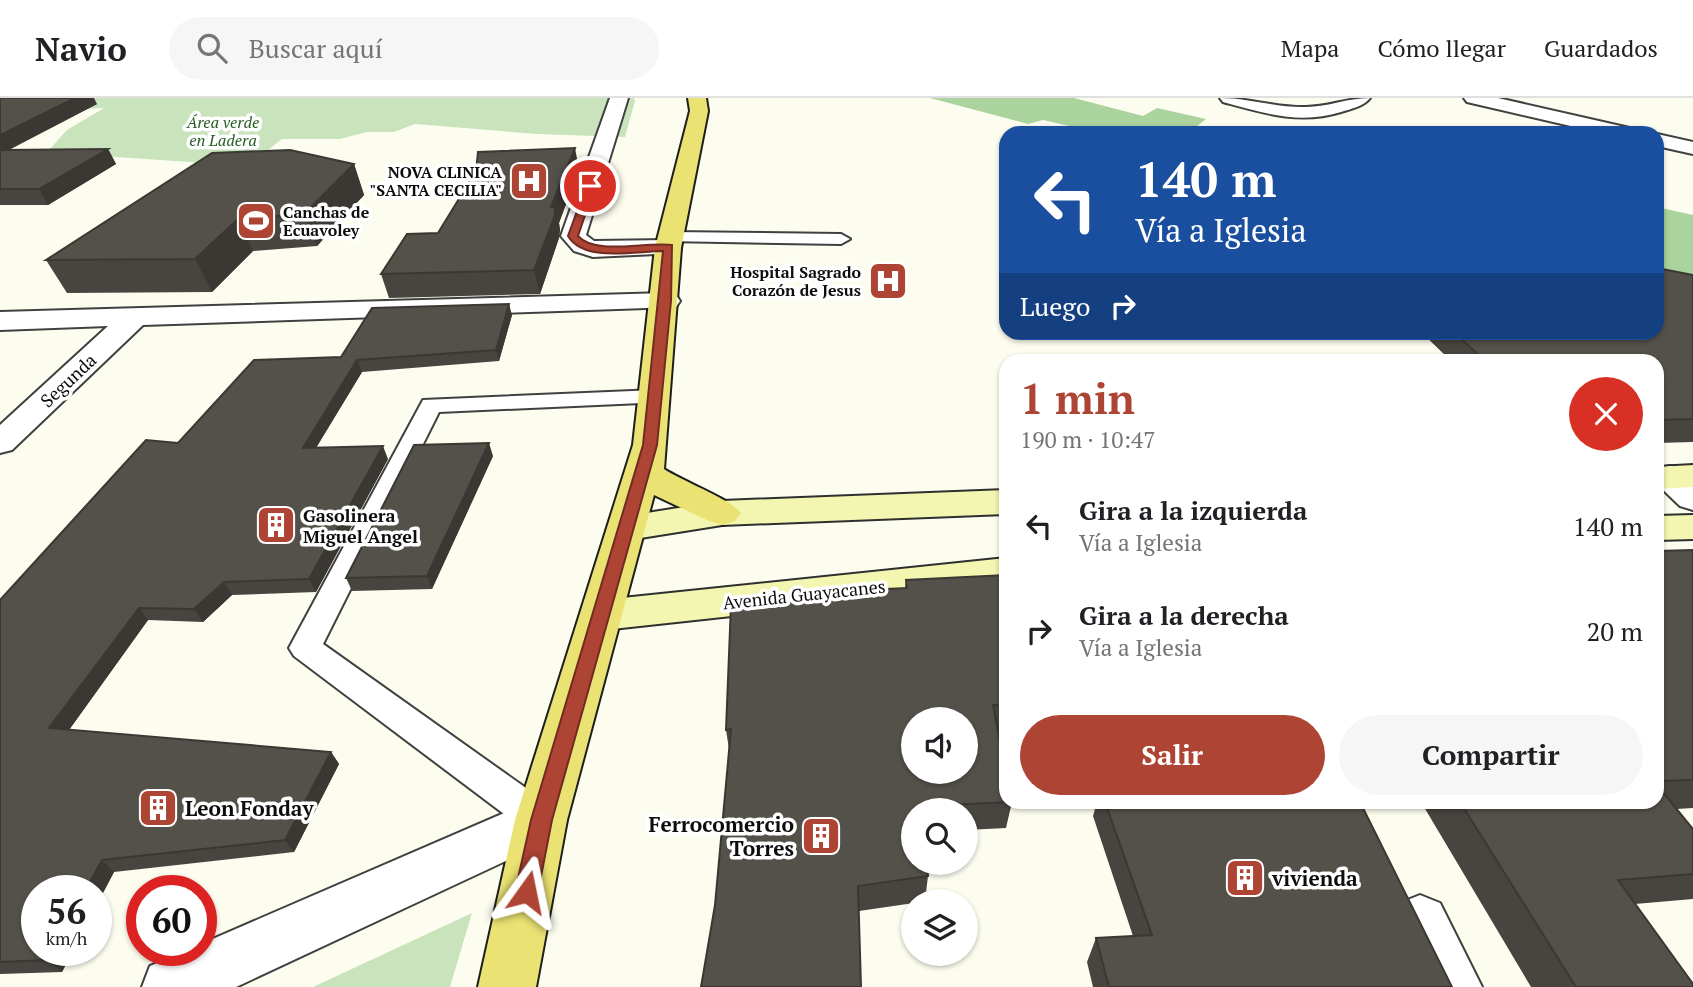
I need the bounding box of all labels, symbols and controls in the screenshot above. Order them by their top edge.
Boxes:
search box [169,17,659,80]
text: Navio [35,27,127,70]
icon: search [193,29,231,67]
text: Buscar aquí [249,31,383,65]
text: Mapa [1281,32,1339,64]
text: Cómo llegar [1377,32,1506,64]
text: Guardados [1544,32,1658,64]
park label: Área verde en Ladera [186,111,259,151]
text: 140 m [1135,146,1277,211]
icon: left [1020,154,1111,245]
pin [560,156,620,216]
hospital icon: NOVA CLINICA "SANTA CECILIA" [508,160,550,202]
place label: NOVA CLINICA "SANTA CECILIA" [369,161,502,201]
icon: arrive [571,167,609,205]
sports icon: Canchas de Ecuavoley [235,200,277,242]
place label: Canchas de Ecuavoley [283,201,370,241]
text: Vía a Iglesia [1135,209,1307,251]
hospital icon: Hospital Sagrado Corazón de Jesus [867,260,909,302]
place label: Hospital Sagrado Corazón de Jesus [730,261,861,301]
icon: right [1104,287,1142,325]
text: Luego [1020,289,1090,323]
street label: Segunda [35,348,101,412]
text: 1 min [1020,370,1135,426]
button: close [1569,377,1643,451]
text: 190 m · 10:47 [1020,424,1155,455]
text: Gira a la izquierda [1079,493,1307,527]
place label: Gasolinera Miguel Angel [303,503,418,548]
building icon: Gasolinera Miguel Angel [255,504,297,546]
icon: left [1020,507,1058,545]
text: 140 m [1573,509,1643,543]
text: Vía a Iglesia [1079,527,1202,558]
street label: Avenida Guayacanes [721,574,887,614]
text: Gira a la derecha [1079,598,1289,632]
icon: right [1020,612,1058,650]
text: 20 m [1587,614,1643,648]
text: Vía a Iglesia [1079,632,1202,663]
map controls [901,707,978,966]
button: sound [901,707,978,784]
button: Salir [1020,715,1325,795]
button: Compartir [1339,715,1643,795]
building icon: Leon Fonday [137,787,179,829]
place label: Leon Fonday [185,794,315,822]
button: search [901,798,978,875]
place label: Ferrocomercio Torres [648,810,794,862]
building icon: Ferrocomercio Torres [800,815,842,857]
position arrow [490,855,564,929]
building icon: vivienda [1224,857,1266,899]
place label: vivienda [1271,864,1358,892]
speed limit sign: 60 [126,875,217,966]
text: 56 [47,888,86,934]
button: layers [901,889,978,966]
text: km/h [46,926,87,950]

